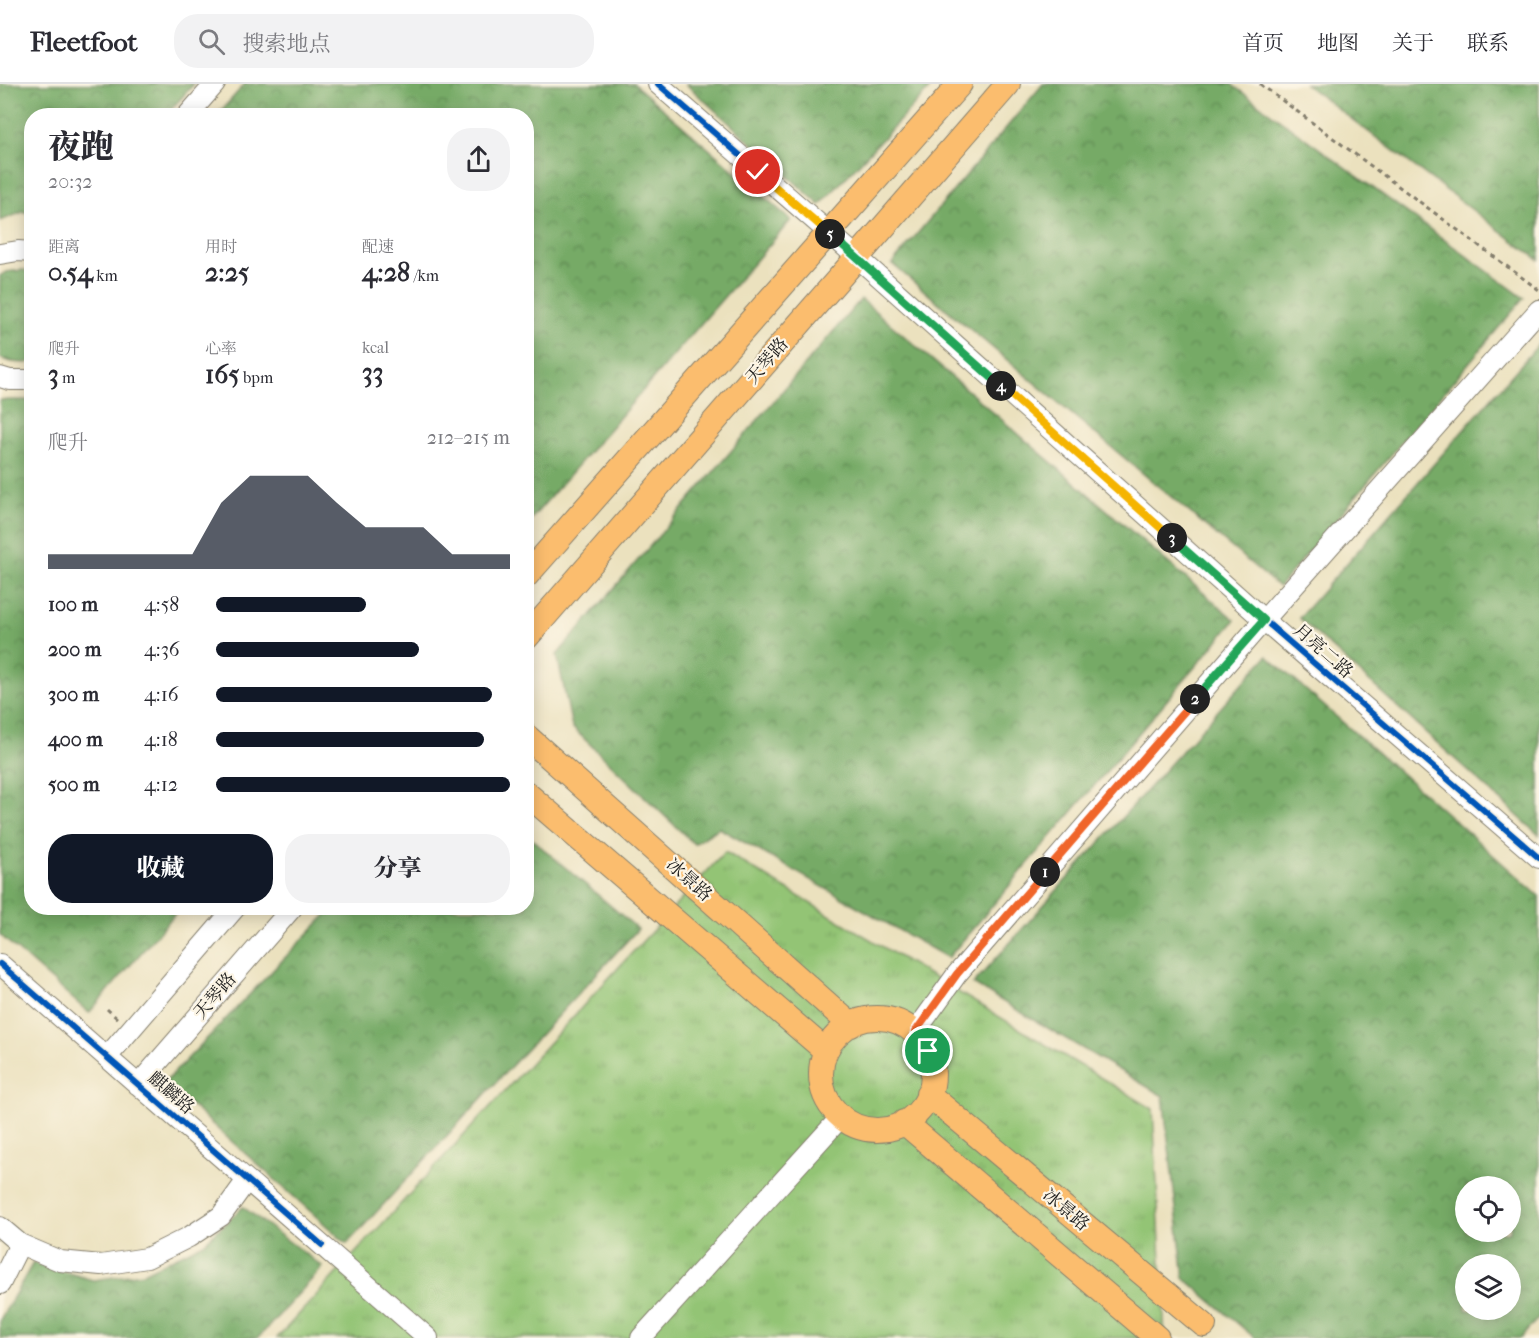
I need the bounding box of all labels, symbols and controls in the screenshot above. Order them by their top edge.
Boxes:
search box [174,14,594,68]
text: Fleetfoot [30,25,138,58]
icon: search [195,25,228,58]
text: 搜索地点 [243,31,331,57]
text: 首页 [1242,31,1284,55]
text: 地图 [1317,31,1359,55]
text: 关于 [1392,31,1434,55]
text: 联系 [1467,31,1509,55]
text: 夜跑 [48,128,114,167]
button: share [447,128,510,191]
pin [732,146,783,197]
icon: check [741,155,774,188]
text: 20:32 [48,170,93,193]
pin: 5 [815,219,845,249]
text: 5 [827,224,833,243]
text: 距离 [48,237,80,256]
text: 用时 [205,237,237,256]
text: 配速 [362,237,394,256]
text: 0.54 [48,257,93,288]
text: 2:25 [205,257,249,288]
text: 4:28 [362,257,410,288]
text: km [93,266,118,285]
text: /km [410,266,439,285]
street label: 天琴路 [741,334,793,388]
text: kcal [362,338,389,357]
text: 爬升 [48,339,80,358]
text: 心率 [205,339,237,358]
text: 33 [362,357,383,388]
text: 3 [48,359,59,390]
text: 165 [205,359,239,390]
text: m [59,368,75,387]
text: bpm [239,368,273,387]
pin: 4 [986,371,1016,401]
text: 4 [996,376,1006,395]
text: 212–215 m [427,426,510,449]
text: 爬升 [48,431,88,454]
pin: 3 [1157,523,1187,553]
text: 3 [1169,528,1175,547]
text: 100 m [48,593,98,616]
text: 4:58 [144,593,179,616]
street label: 月亮二路 [1289,619,1357,683]
text: 200 m [48,638,101,661]
text: 4:36 [144,638,180,661]
text: 300 m [48,683,99,706]
text: 4:16 [144,683,179,706]
pin: 2 [1180,684,1210,714]
text: 2 [1191,689,1199,708]
text: 400 m [48,728,103,751]
text: 4:18 [144,728,178,751]
text: 500 m [48,773,100,796]
text: 4:12 [144,773,178,796]
button: 收藏 [48,834,273,903]
button: 分享 [285,834,510,903]
street label: 冰景路 [662,854,716,906]
pin: 1 [1030,857,1060,887]
text: 1 [1042,862,1048,881]
street label: 天琴路 [189,969,241,1023]
pin [902,1025,953,1076]
icon: arrive [911,1034,944,1067]
street label: 麒麟路 [144,1067,198,1119]
map controls [1455,1176,1521,1320]
button: locate [1455,1176,1521,1242]
street label: 冰景路 [1039,1185,1093,1235]
button: layers [1455,1254,1521,1320]

